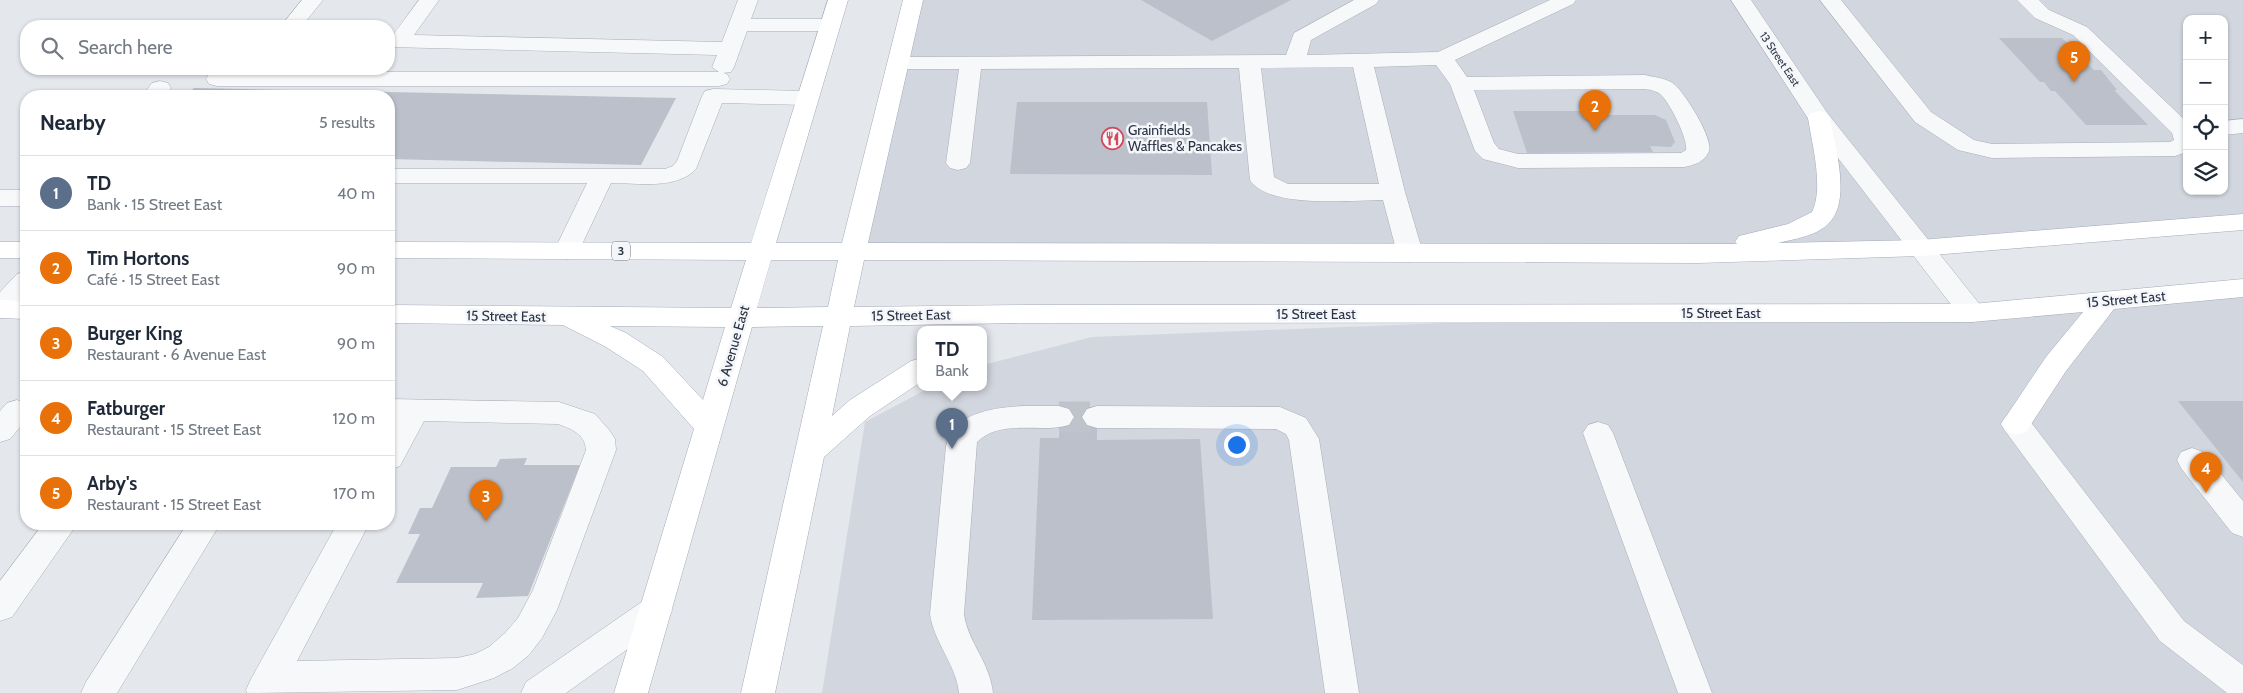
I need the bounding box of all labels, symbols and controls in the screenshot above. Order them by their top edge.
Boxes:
map controls [2183,15,2228,195]
button: + [2183,15,2228,60]
search box [20,20,395,75]
street label: 13 Street East [1757,29,1803,89]
icon: search [38,34,66,62]
text: Search here [78,36,172,59]
pin: 5 [2058,41,2090,82]
button: − [2183,60,2228,105]
pin: 2 [1579,90,1611,131]
button: locate [2183,105,2228,150]
text: Nearby [40,110,106,135]
text: 5 results [319,113,375,132]
place label: Grainfields Waffles & Pancakes [1128,121,1242,155]
restaurant icon: Grainfields Waffles & Pancakes [1100,126,1124,150]
button: layers [2183,150,2228,195]
text: TD [87,172,111,195]
text: 1 [53,184,59,203]
text: 40 m [337,184,375,203]
text: Bank · 15 Street East [87,195,222,214]
road number: 3 [612,242,630,260]
text: Tim Hortons [87,247,189,270]
text: 2 [52,259,60,278]
text: 90 m [337,259,375,278]
text: Café · 15 Street East [87,270,220,289]
street label: 15 Street East [2086,287,2167,311]
street label: 6 Avenue East [713,303,753,389]
street label: 15 Street East [1681,304,1761,322]
street label: 15 Street East [871,305,951,325]
street label: 15 Street East [1276,305,1356,323]
street label: 15 Street East [466,306,546,326]
text: Burger King [87,322,182,345]
popup [917,326,987,391]
text: 3 [52,334,60,353]
text: 90 m [337,334,375,353]
text: TD [935,338,960,361]
text: Restaurant · 6 Avenue East [87,345,266,364]
text: Bank [935,361,969,380]
text: Fatburger [87,397,165,420]
pin: 1 [936,408,968,449]
text: 4 [51,409,61,428]
text: 120 m [333,409,375,428]
text: Restaurant · 15 Street East [87,420,261,439]
your location [1224,432,1250,458]
pin: 4 [2190,452,2222,493]
text: Arby's [87,472,137,495]
pin: 3 [470,480,502,521]
text: 5 [52,484,60,503]
text: 170 m [333,484,375,503]
text: Restaurant · 15 Street East [87,495,261,514]

